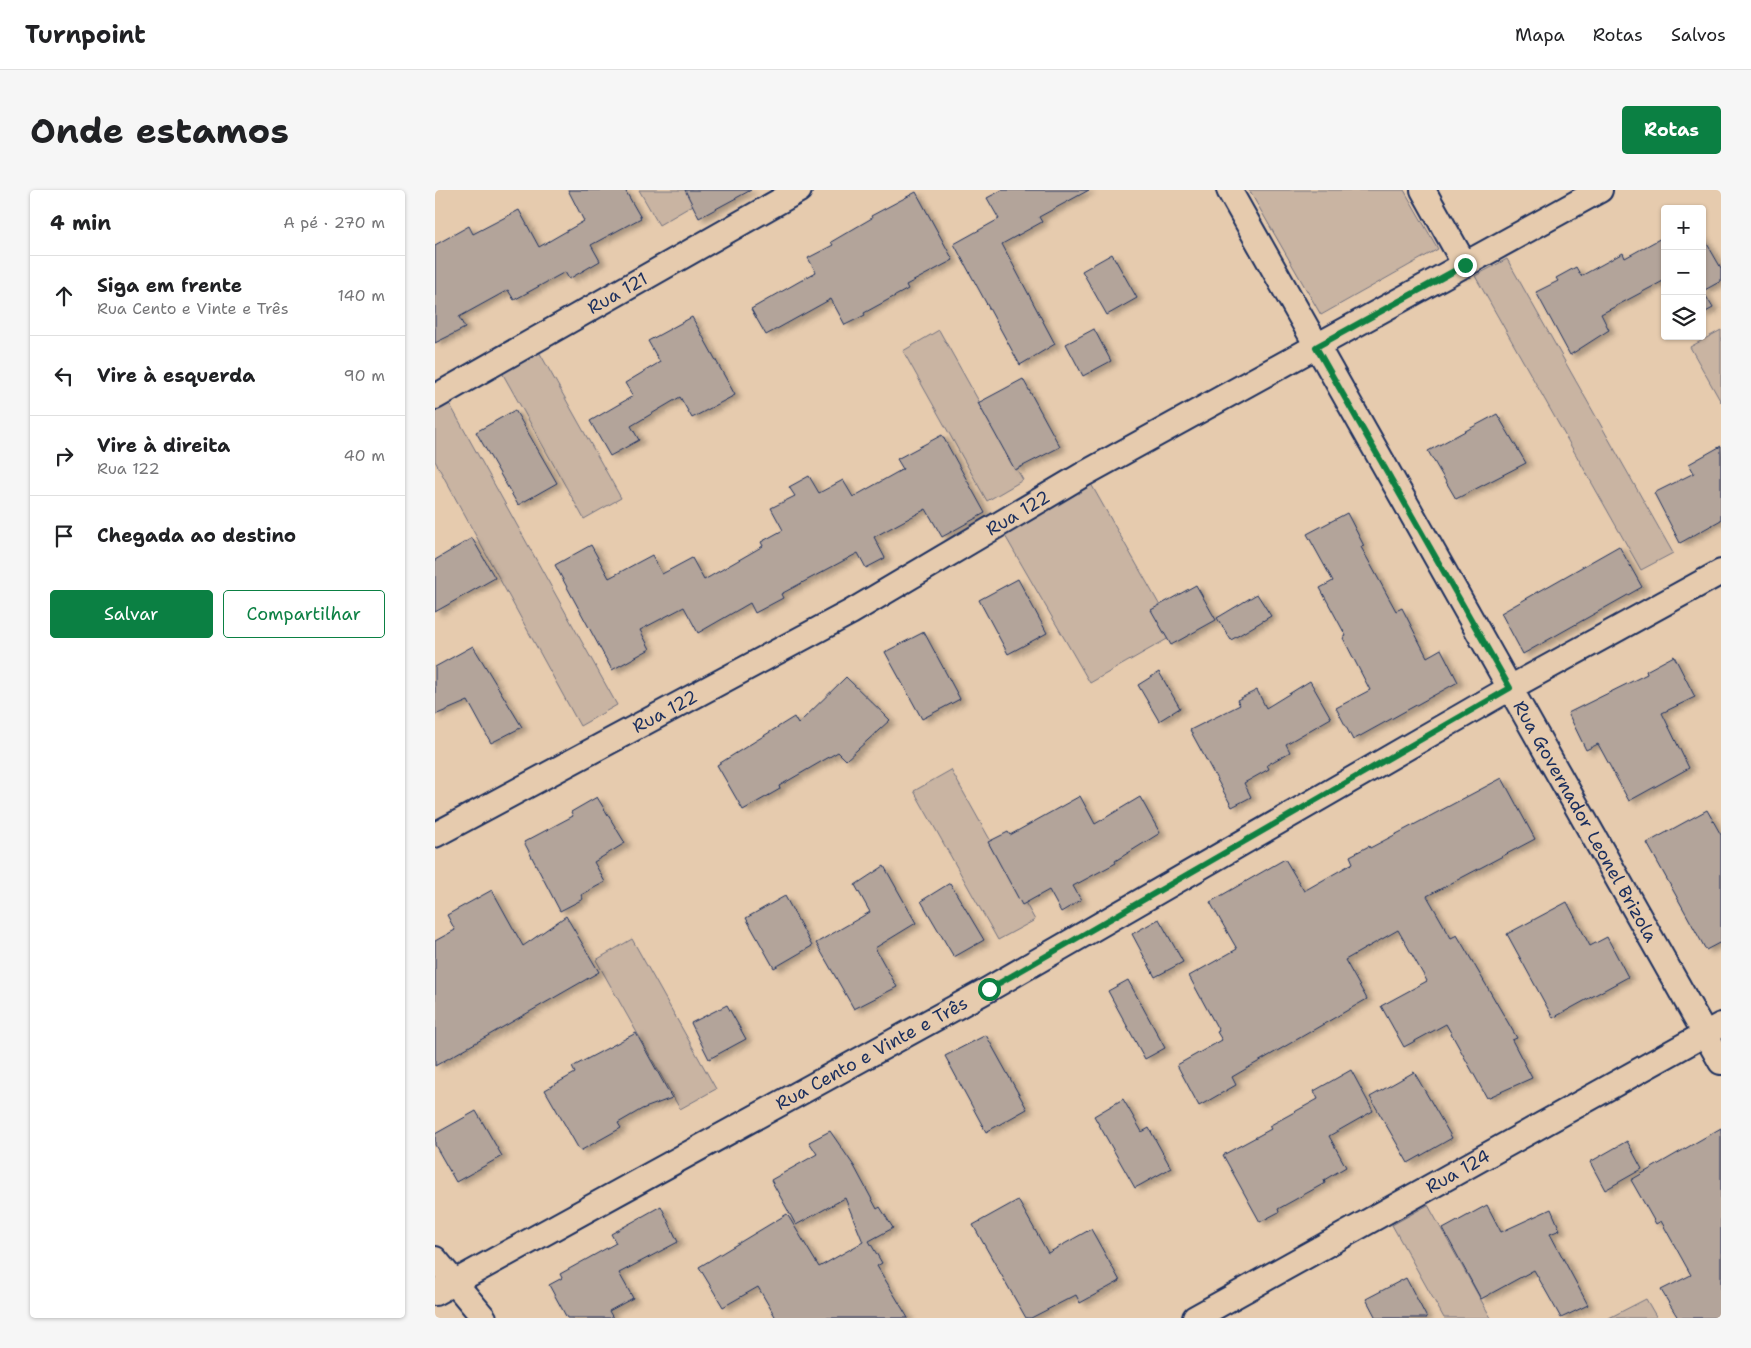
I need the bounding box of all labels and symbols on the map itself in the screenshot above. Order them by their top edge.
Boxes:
route end [1454,254,1477,277]
street label: Rua 121 [583,267,652,320]
street label: Rua 122 [981,485,1054,541]
street label: Rua 122 [628,684,702,739]
street label: Rua Governador Leonel Brizola [1508,696,1663,946]
route start [978,978,1001,1001]
street label: Rua Cento e Vinte e Três [771,991,972,1116]
street label: Rua 124 [1421,1144,1494,1199]

